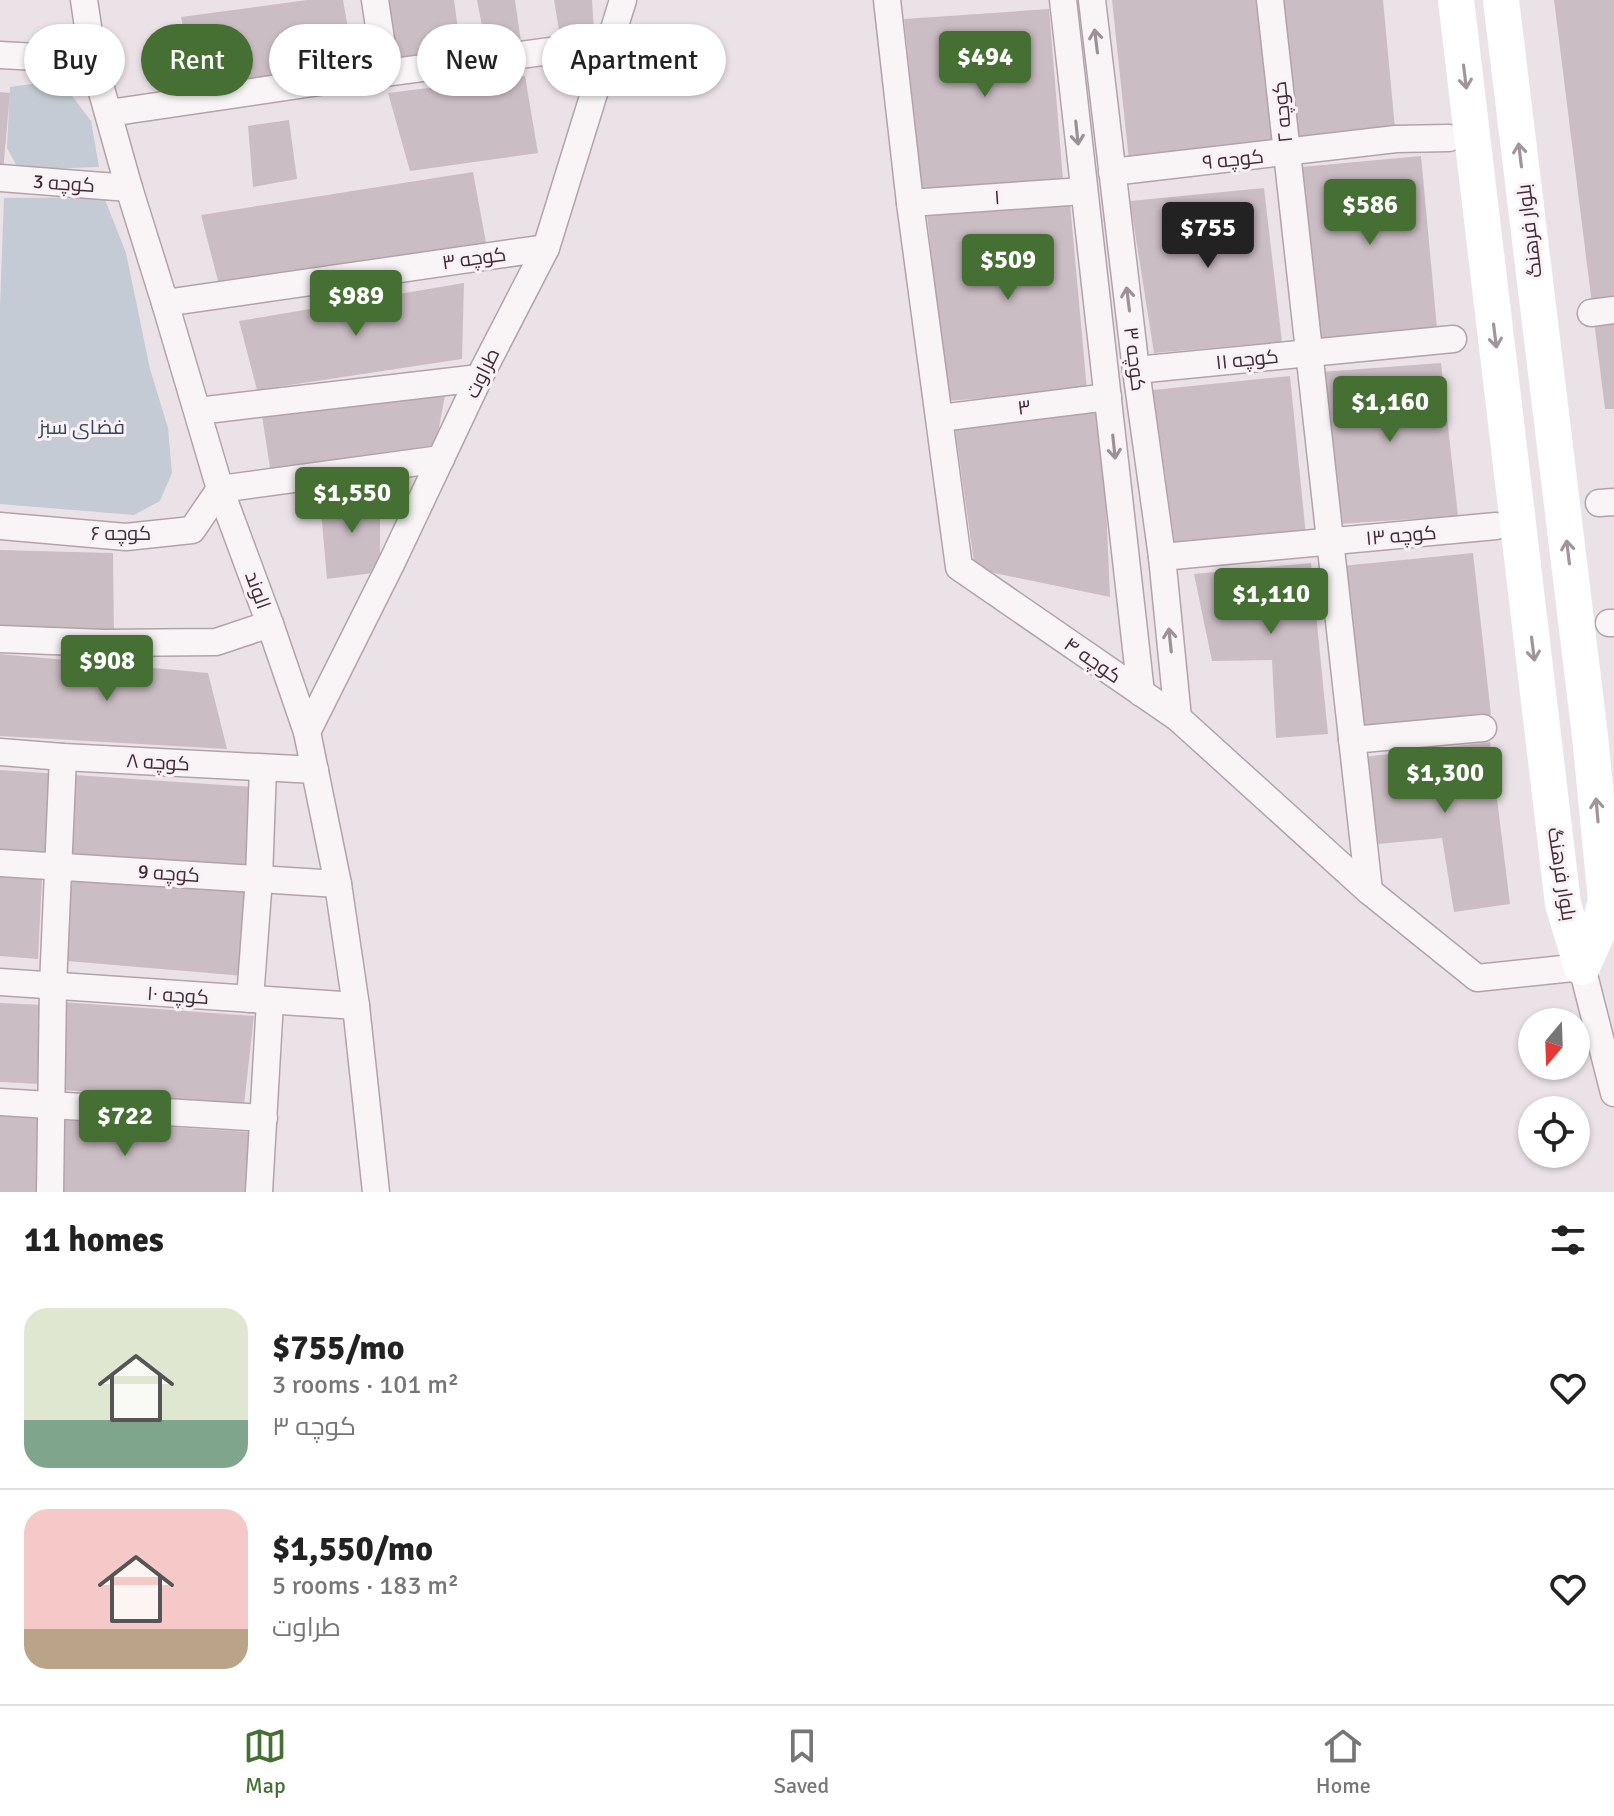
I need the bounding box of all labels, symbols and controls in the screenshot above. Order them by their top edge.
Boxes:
chip: Buy [24,24,125,96]
chip: Rent [141,24,253,96]
chip: Filters [269,24,401,96]
chip: New [417,24,526,96]
chip: Apartment [542,24,726,96]
one-way arrow [1089,28,1104,55]
pin: $494 [938,31,1032,99]
text: $494 [957,41,1013,73]
one-way arrow [1458,64,1473,90]
street label: کوچه ۲ [1267,80,1298,144]
one-way arrow [1070,119,1085,146]
one-way arrow [1512,142,1527,169]
street label: کوچه ۹ [1201,144,1265,175]
street label: کوچه 3 [32,169,96,198]
pin: $586 [1323,179,1417,247]
street label: بلوار فرهنگ [1511,183,1548,279]
street label: ۱ [993,185,1001,210]
text: $586 [1342,189,1398,221]
pin: $755 [1161,202,1255,270]
text: $755 [1180,212,1236,244]
pin: $509 [961,234,1055,302]
street label: کوچه ۳ [440,242,508,275]
text: $509 [980,244,1036,276]
pin: $989 [309,270,403,338]
text: $989 [328,280,384,312]
one-way arrow [1120,286,1135,313]
one-way arrow [1488,322,1503,349]
street label: کوچه ۳ [1118,325,1151,393]
street label: طراوت [460,344,505,402]
street label: کوچه ۱۱ [1214,344,1280,375]
pin: $1,160 [1325,376,1455,444]
text: $1,160 [1351,386,1429,418]
street label: ۳ [1016,394,1032,421]
park label: فضای سبز [38,415,125,440]
one-way arrow [1106,433,1121,460]
pin: $1,550 [287,467,417,535]
text: $1,550 [313,477,391,509]
street label: کوچه ۱۳ [1365,520,1437,551]
street label: کوچه ۶ [91,521,151,546]
one-way arrow [1560,539,1575,566]
street label: الوند [239,568,276,613]
pin: $1,110 [1206,568,1336,636]
text: $1,110 [1232,578,1310,610]
one-way arrow [1162,627,1177,654]
street label: کوچه ۴ [1059,632,1126,689]
pin: $908 [60,635,154,703]
one-way arrow [1525,636,1540,662]
text: $908 [79,645,135,677]
pin: $1,300 [1380,747,1510,815]
street label: کوچه ۸ [126,748,190,777]
text: $1,300 [1406,757,1484,789]
one-way arrow [1589,797,1604,824]
street label: بلوار فرهنگ [1542,826,1581,923]
street label: کوچه 9 [137,859,201,888]
street label: کوچه ۱۰ [146,981,210,1010]
north arrow [1518,1008,1590,1080]
map controls [1518,1008,1590,1168]
pin: $722 [78,1090,172,1158]
button: locate [1518,1096,1590,1168]
text: $722 [97,1100,153,1132]
icon: filters [1546,1218,1590,1262]
text: 11 homes [24,1219,164,1261]
text: $755/mo [272,1327,405,1369]
icon: home [88,1340,184,1436]
icon: heart [1546,1366,1590,1410]
text: 3 rooms · 101 m² [272,1369,459,1401]
text: کوچه ۳ [272,1411,356,1443]
text: $1,550/mo [272,1528,433,1570]
icon: home [88,1541,184,1637]
icon: heart [1546,1567,1590,1611]
text: 5 rooms · 183 m² [272,1570,459,1602]
text: طراوت [272,1612,341,1644]
tab: Map [243,1724,287,1799]
tab: Saved [774,1724,829,1799]
tab: Home [1316,1724,1371,1799]

